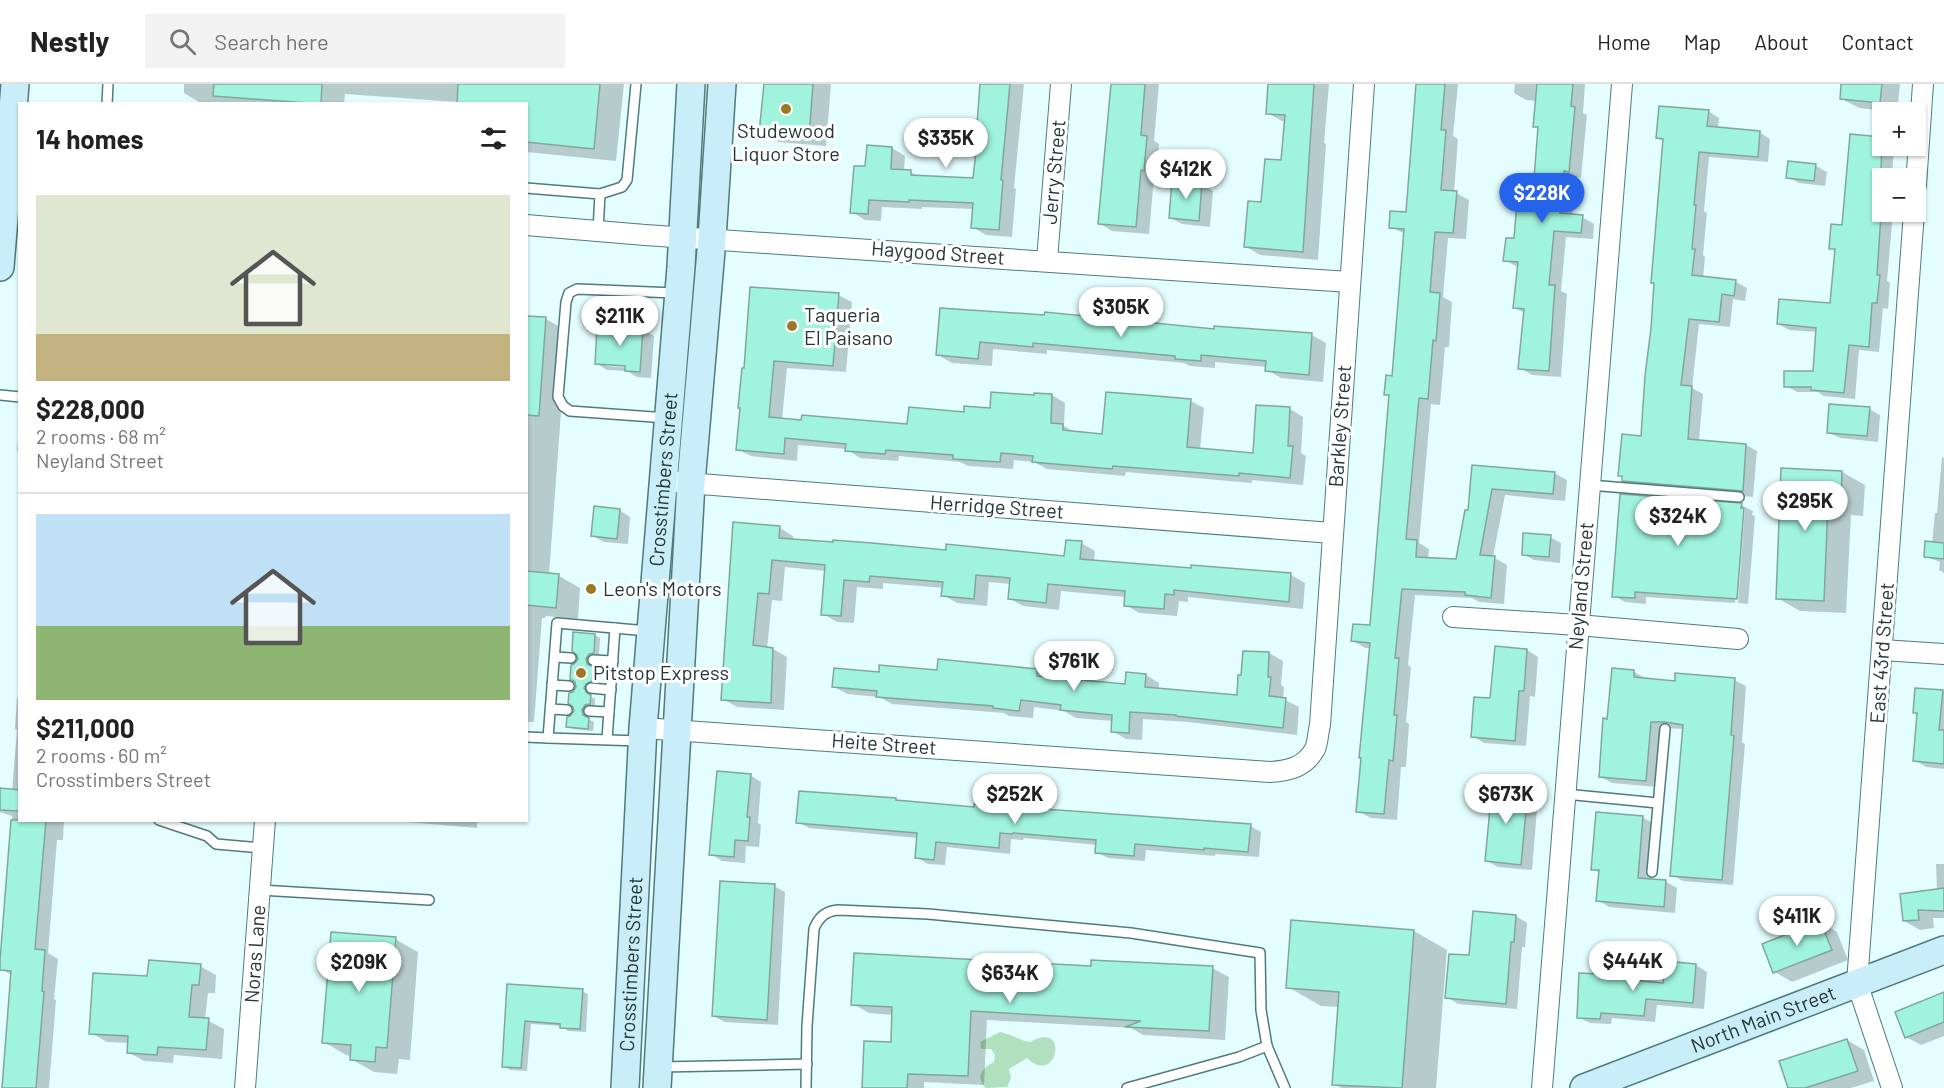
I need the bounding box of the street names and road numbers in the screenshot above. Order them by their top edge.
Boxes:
street label: Jerry Street [1036,118,1070,225]
street label: Haygood Street [870,235,1006,269]
street label: Barkley Street [1323,364,1355,488]
street label: Crosstimbers Street [643,391,682,567]
street label: Herridge Street [929,489,1065,523]
street label: Neyland Street [1562,521,1598,651]
street label: East 43rd Street [1864,582,1898,724]
street label: Heite Street [831,727,937,759]
street label: Crosstimbers Street [614,876,647,1052]
street label: Noras Lane [239,904,269,1004]
street label: North Main Street [1687,980,1839,1057]

